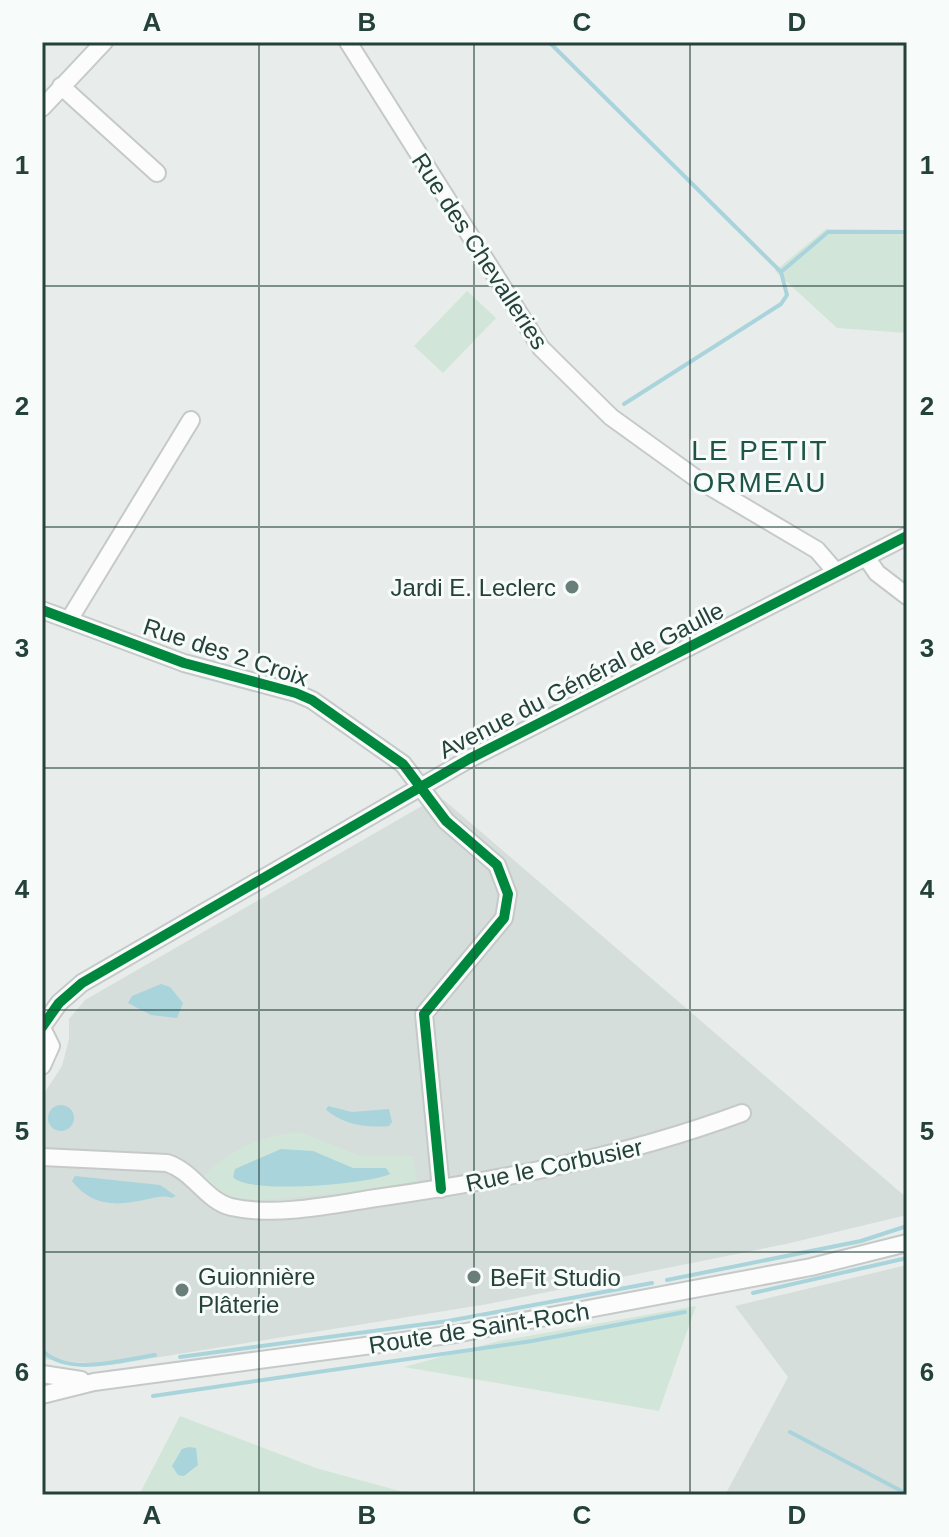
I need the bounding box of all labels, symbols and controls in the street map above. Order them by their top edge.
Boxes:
text: A [143,7,162,37]
text: B [358,7,376,37]
text: C [573,7,592,37]
text: D [788,7,806,37]
street label: Rue des Chevalleries [407,148,553,354]
text: 1 [15,150,29,180]
text: 1 [920,150,934,180]
text: 2 [15,391,29,421]
text: 2 [920,391,934,421]
district label: LE PETIT ORMEAU [691,435,829,498]
place label: Jardi E. Leclerc [391,574,556,601]
marker: Jardi E. Leclerc [563,578,581,596]
street label: Avenue du Général de Gaulle [434,596,728,764]
street label: Rue des 2 Croix [140,613,312,691]
text: 3 [15,633,29,663]
text: 3 [920,633,934,663]
text: 4 [15,874,30,904]
text: 4 [920,874,935,904]
text: 5 [15,1116,29,1146]
text: 5 [920,1116,934,1146]
street label: Rue le Corbusier [463,1133,645,1197]
place label: Guionnière Plâterie [198,1263,315,1318]
place label: BeFit Studio [490,1264,621,1291]
marker: BeFit Studio [465,1268,483,1286]
marker: Guionnière Plâterie [173,1281,191,1299]
street label: Route de Saint-Roch [367,1297,591,1359]
text: 6 [15,1357,29,1387]
text: 6 [920,1357,934,1387]
text: A [143,1500,162,1530]
text: B [358,1500,376,1530]
text: C [573,1500,592,1530]
text: D [788,1500,806,1530]

